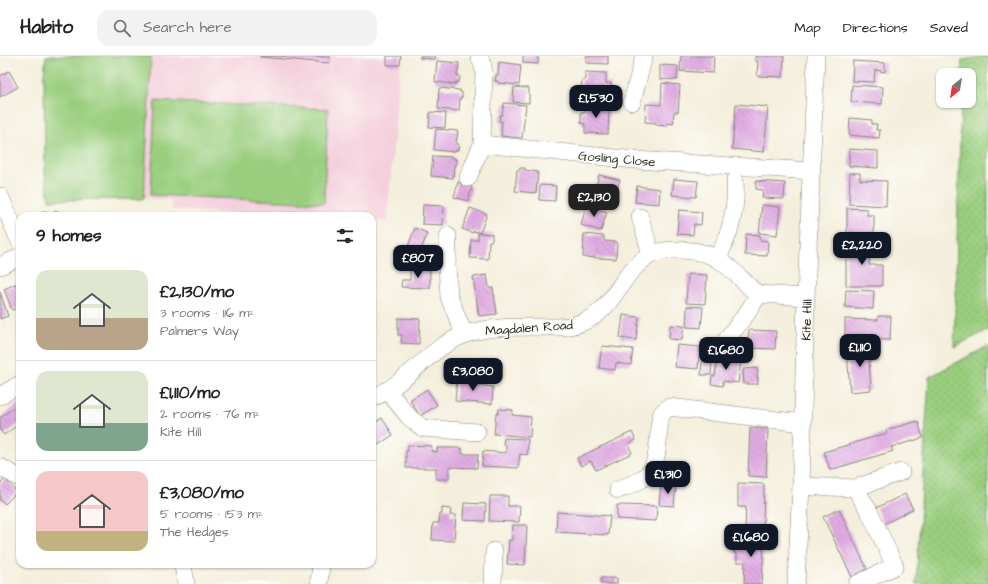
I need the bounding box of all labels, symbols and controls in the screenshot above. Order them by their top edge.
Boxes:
search box [97,10,377,46]
text: Habito [20,14,73,41]
icon: search [111,17,133,39]
text: Search here [143,17,232,38]
text: Map [794,18,821,38]
text: Directions [843,18,908,38]
text: Saved [930,18,968,38]
north arrow [936,68,976,108]
map controls [936,68,976,108]
pin: £1,530 [563,85,629,119]
text: £1,530 [578,89,614,107]
street label: Gosling Close [577,147,656,172]
pin: £2,130 [561,184,627,218]
text: £2,130 [577,188,611,206]
text: 9 homes [36,224,101,248]
icon: filters [334,225,356,247]
pin: £2,220 [829,232,895,266]
text: £2,220 [842,236,882,254]
pin: £807 [394,245,442,279]
text: £807 [402,249,434,267]
text: £2,130/mo [160,280,234,304]
icon: home [68,286,116,334]
street label: Kite Hill [797,299,817,341]
text: 3 rooms · 116 m² [160,304,254,322]
street label: Magdalen Road [485,316,574,341]
text: Palmers Way [160,322,239,340]
pin: £1,110 [827,334,893,368]
pin: £1,680 [693,337,759,371]
text: £1,110 [849,338,871,356]
text: £1,680 [708,341,744,359]
pin: £3,080 [440,358,506,392]
text: £3,080 [453,362,493,380]
text: £1,110/mo [160,381,220,405]
icon: home [68,387,116,435]
text: 2 rooms · 76 m² [160,405,260,423]
text: Kite Hill [160,423,201,441]
pin: £1,310 [635,461,701,495]
text: £1,310 [654,465,682,483]
text: £3,080/mo [160,481,244,505]
icon: home [68,487,116,535]
text: 5 rooms · 153 m² [160,505,263,523]
text: The Hedges [160,523,229,541]
pin: £1,680 [718,524,784,558]
text: £1,680 [733,528,769,546]

